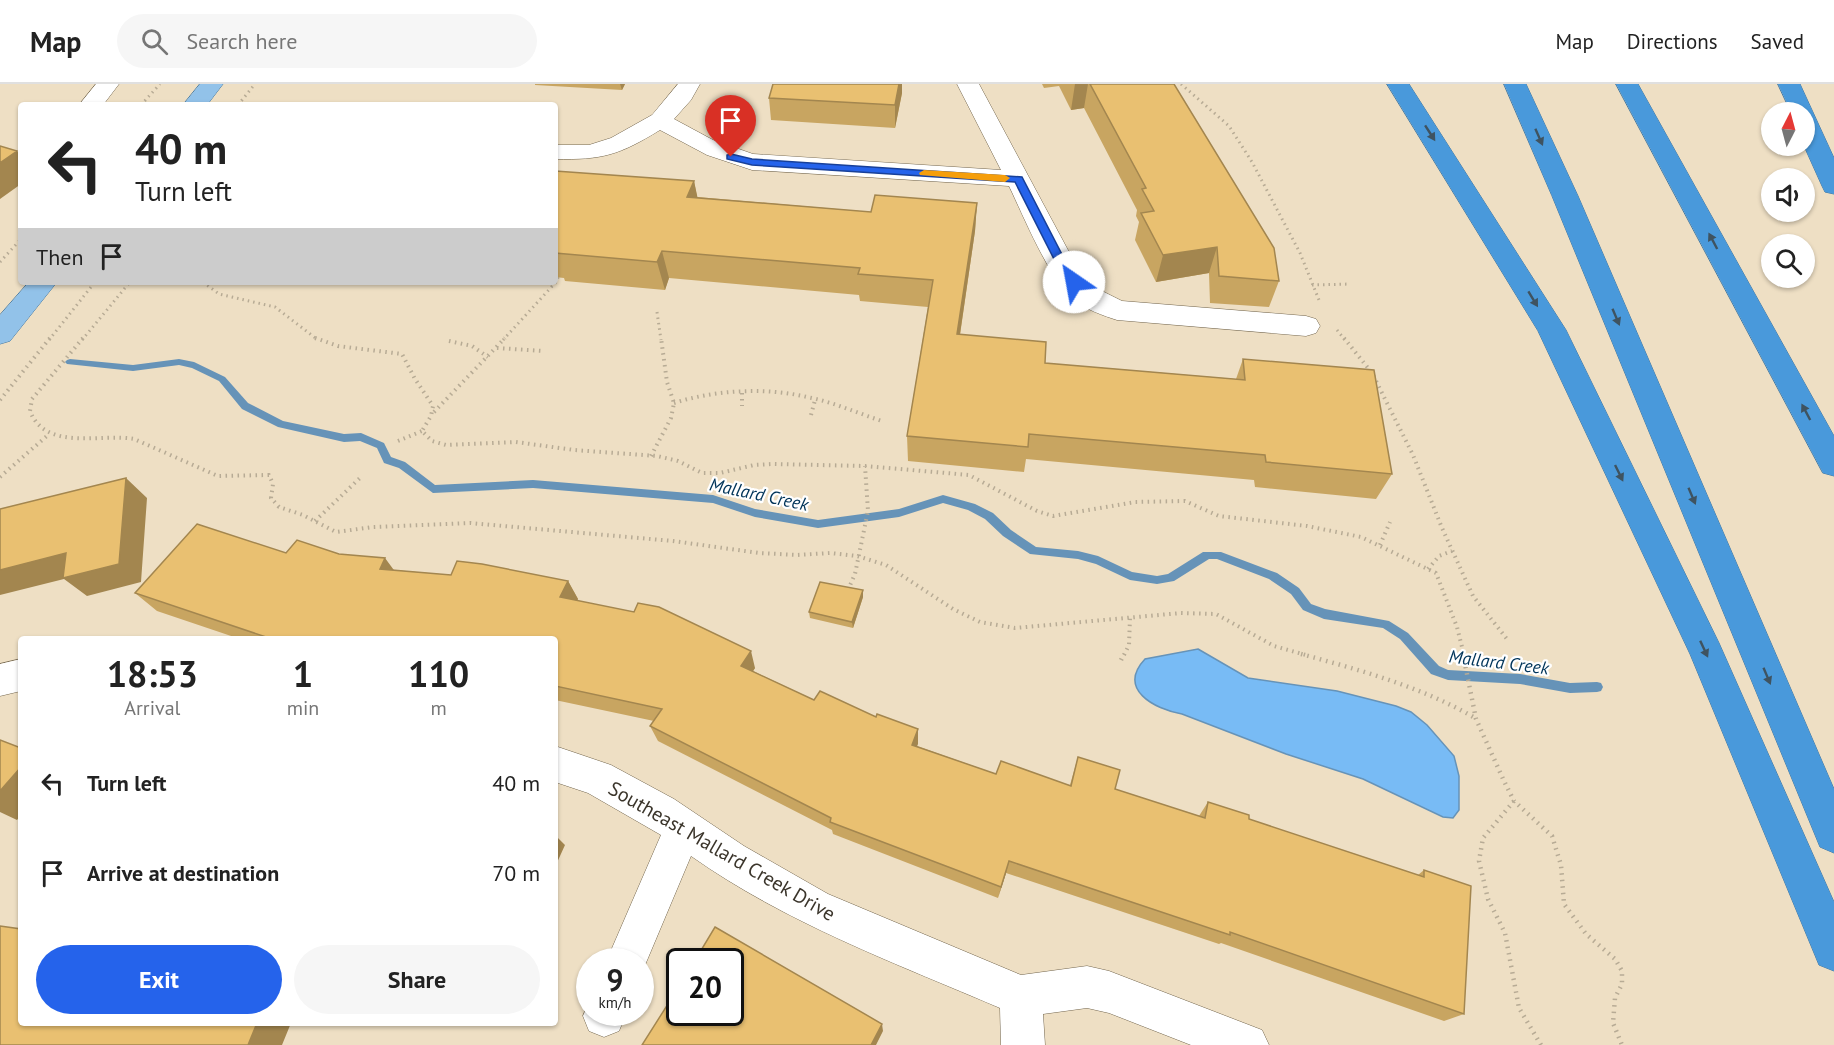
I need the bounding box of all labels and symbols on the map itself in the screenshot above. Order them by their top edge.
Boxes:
pin [705,95,756,157]
north arrow [1761,102,1815,156]
one-way arrow [1424,125,1435,141]
one-way arrow [1534,129,1544,147]
one-way arrow [1708,232,1718,249]
position arrow [1042,250,1106,314]
one-way arrow [1528,291,1538,308]
one-way arrow [1611,308,1621,326]
one-way arrow [1801,404,1811,421]
one-way arrow [1615,465,1624,482]
water label: Mallard Creek [707,472,811,516]
one-way arrow [1687,488,1697,506]
one-way arrow [1699,641,1708,658]
water label: Mallard Creek [1448,644,1551,680]
one-way arrow [1763,667,1773,685]
street label: Southeast Mallard Creek Drive [604,775,840,927]
speed limit sign: 20 [666,948,744,1026]

